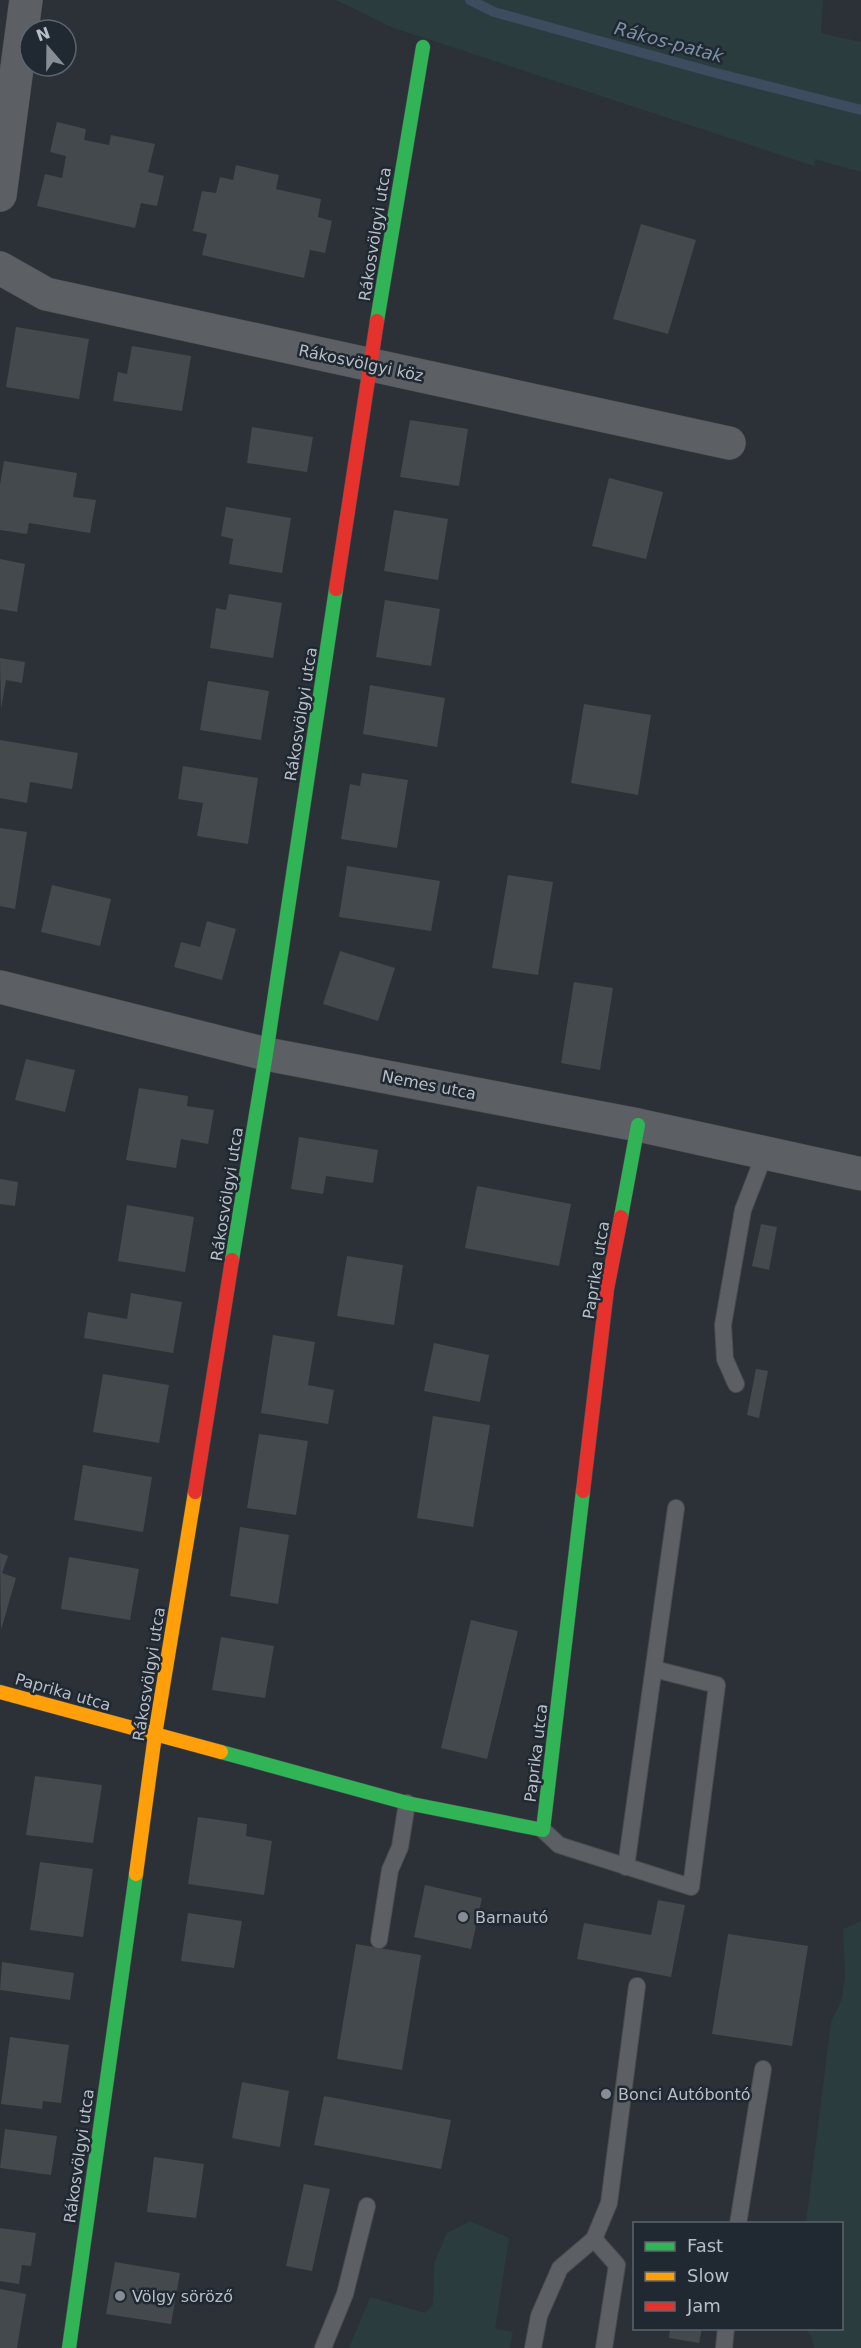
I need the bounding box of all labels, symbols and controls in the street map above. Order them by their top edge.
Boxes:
water label: Rákos-patak [612,17,727,67]
north arrow [18,18,78,78]
text: N [33,23,53,46]
street label: Rákosvölgyi utca [355,166,395,302]
street label: Rákosvölgyi köz [297,340,425,386]
street label: Rákosvölgyi utca [281,646,321,782]
street label: Nemes utca [380,1067,478,1103]
street label: Rákosvölgyi utca [207,1126,247,1262]
street label: Paprika utca [579,1220,613,1320]
street label: Rákosvölgyi utca [129,1606,169,1742]
street label: Paprika utca [13,1669,113,1715]
street label: Paprika utca [521,1703,551,1803]
place label: Barnautó [475,1908,548,1927]
marker: Barnautó [456,1910,470,1924]
place label: Bonci Autóbontó [618,2085,751,2104]
marker: Bonci Autóbontó [599,2087,613,2101]
street label: Rákosvölgyi utca [60,2088,98,2224]
legend [633,2222,843,2330]
text: Fast [687,2235,723,2256]
text: Slow [687,2265,729,2286]
place label: Völgy söröző [132,2287,233,2306]
marker: Völgy söröző [113,2289,127,2303]
text: Jam [686,2295,721,2316]

